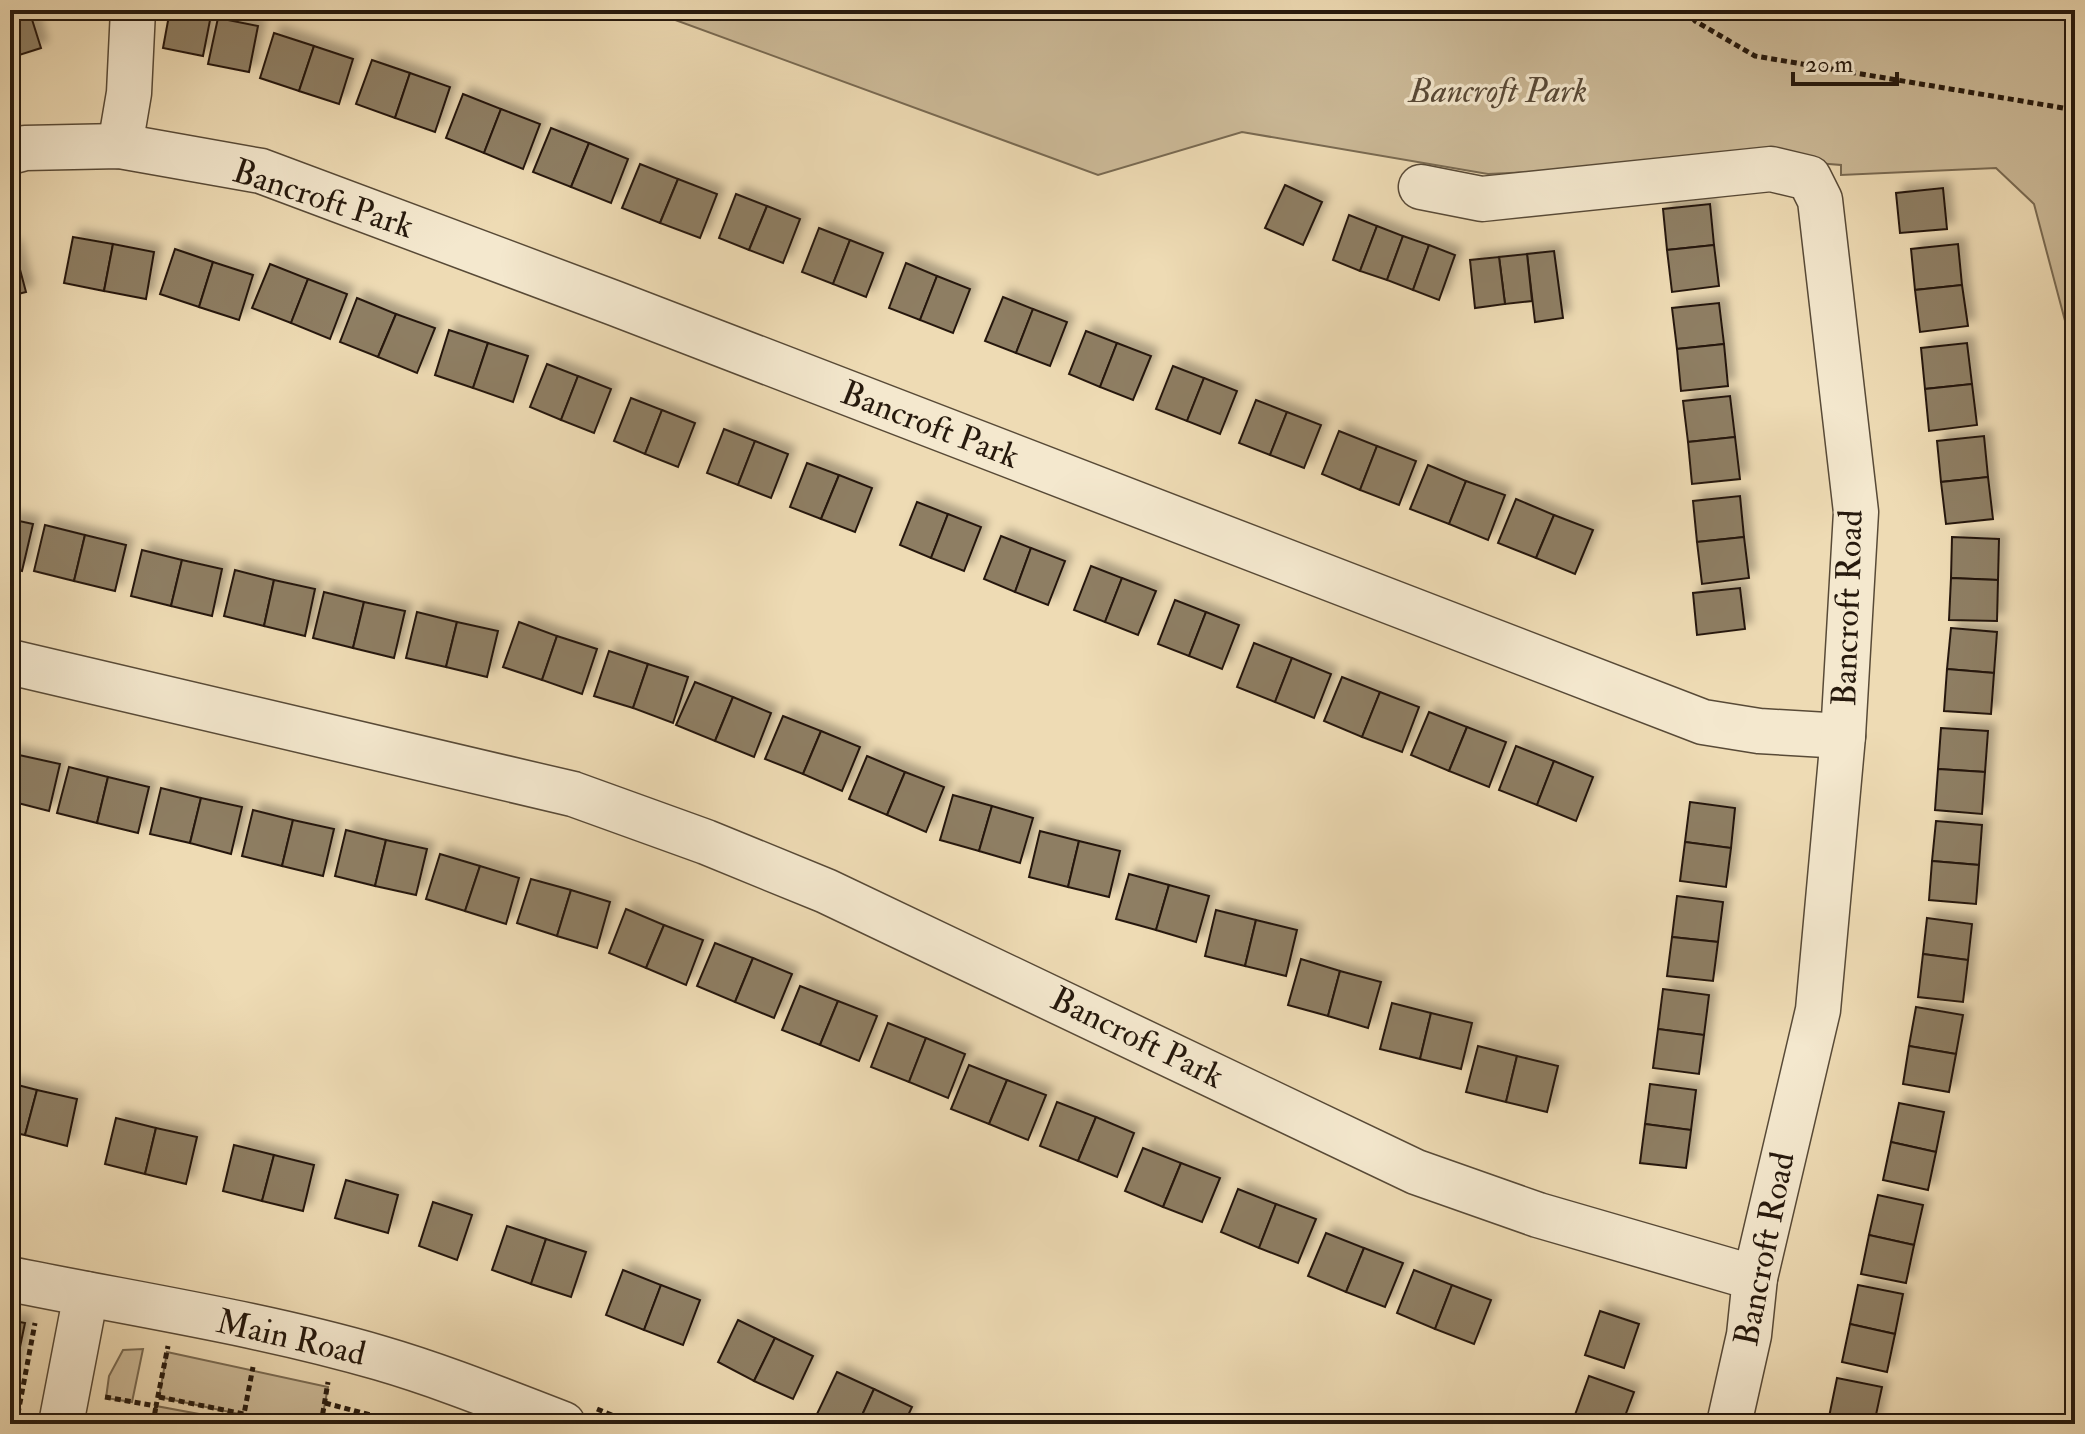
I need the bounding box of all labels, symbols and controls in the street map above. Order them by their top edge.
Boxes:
scale bar [1793,36,1897,86]
text: 20 m [1805,49,1854,80]
park label: Bancroft Park [1407,70,1587,113]
street label: Bancroft Park [227,150,419,248]
street label: Bancroft Park [835,371,1025,479]
street label: Bancroft Road [1823,509,1873,707]
street label: Bancroft Park [1043,978,1231,1098]
street label: Bancroft Road [1725,1148,1805,1350]
street label: Main Road [212,1300,370,1376]

